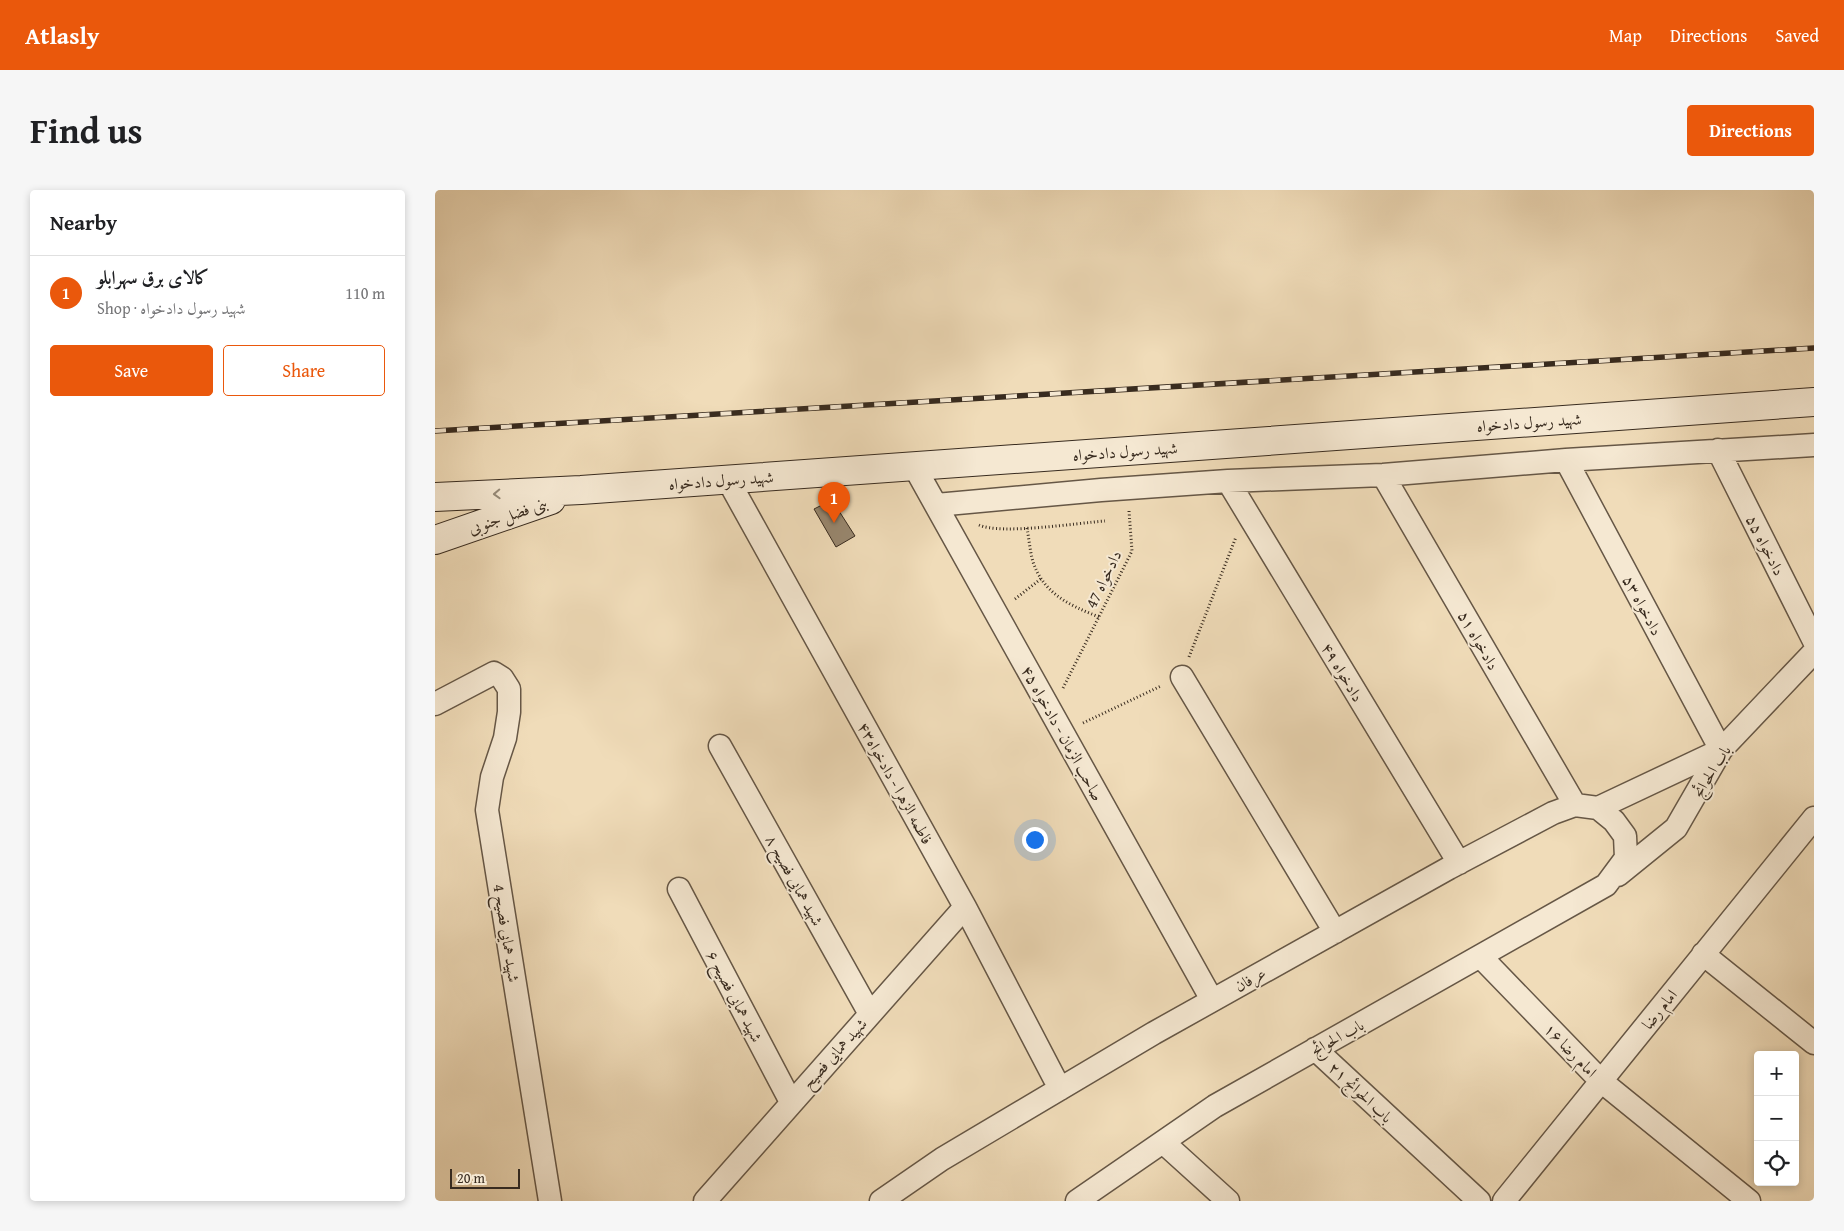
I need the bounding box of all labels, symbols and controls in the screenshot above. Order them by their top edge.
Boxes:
text: Atlasly [25,18,99,53]
text: Map [1609,22,1642,49]
text: Directions [1670,22,1747,49]
text: Saved [1775,22,1819,49]
text: Find us [30,105,143,156]
button: Directions [1687,105,1814,156]
text: Nearby [50,207,117,238]
text: کالای برق سهرابلو [97,263,209,291]
text: 1 [62,281,70,305]
text: 110 m [345,281,385,305]
text: Shop · شهید رسول دادخواه [97,296,246,320]
button: Save [50,345,213,396]
button: Share [223,345,385,396]
street label: شهید رسول دادخواه [1476,406,1582,438]
street label: شهید رسول دادخواه [1072,435,1178,467]
street label: شهید رسول دادخواه [668,464,774,496]
pin: 1 [818,482,850,523]
one-way arrow [493,488,501,499]
street label: بنی فضل جنوبی [465,490,551,540]
street label: دادخواه ۵۵ [1740,510,1792,580]
street label: دادخواه 47 [1079,546,1127,612]
street label: دادخواه ۵۳ [1617,570,1669,640]
street label: دادخواه ۵۱ [1452,606,1506,674]
street label: دادخواه ۴۹ [1316,638,1370,706]
street label: صاحب الزمان - دادخواه ۴۵ [1016,661,1110,805]
street label: فاطمه الزهرا - دادخواه۴۳ [852,717,940,849]
street label: باب الحوائج [1685,740,1738,803]
your location [1022,827,1048,853]
street label: شهید همایی فصیح ۸ [757,830,830,931]
street label: شهید همایی فصیح 4 [484,882,527,984]
street label: شهید همایی فصیح ۶ [698,946,769,1048]
street label: عرفان [1230,961,1270,997]
street label: امام رضا [1635,984,1685,1036]
street label: شهید همایی فصیح [796,1012,875,1096]
street label: باب الحوائج [1306,1012,1369,1063]
street label: امام رضا ۱۶ [1537,1017,1603,1085]
map controls [1754,1051,1799,1186]
button: + [1754,1051,1799,1096]
street label: باب الحوائج ۲۱ [1322,1056,1399,1130]
button: − [1754,1096,1799,1141]
button: locate [1754,1141,1799,1186]
scale bar [450,1166,520,1189]
text: 20 m [457,1168,485,1188]

